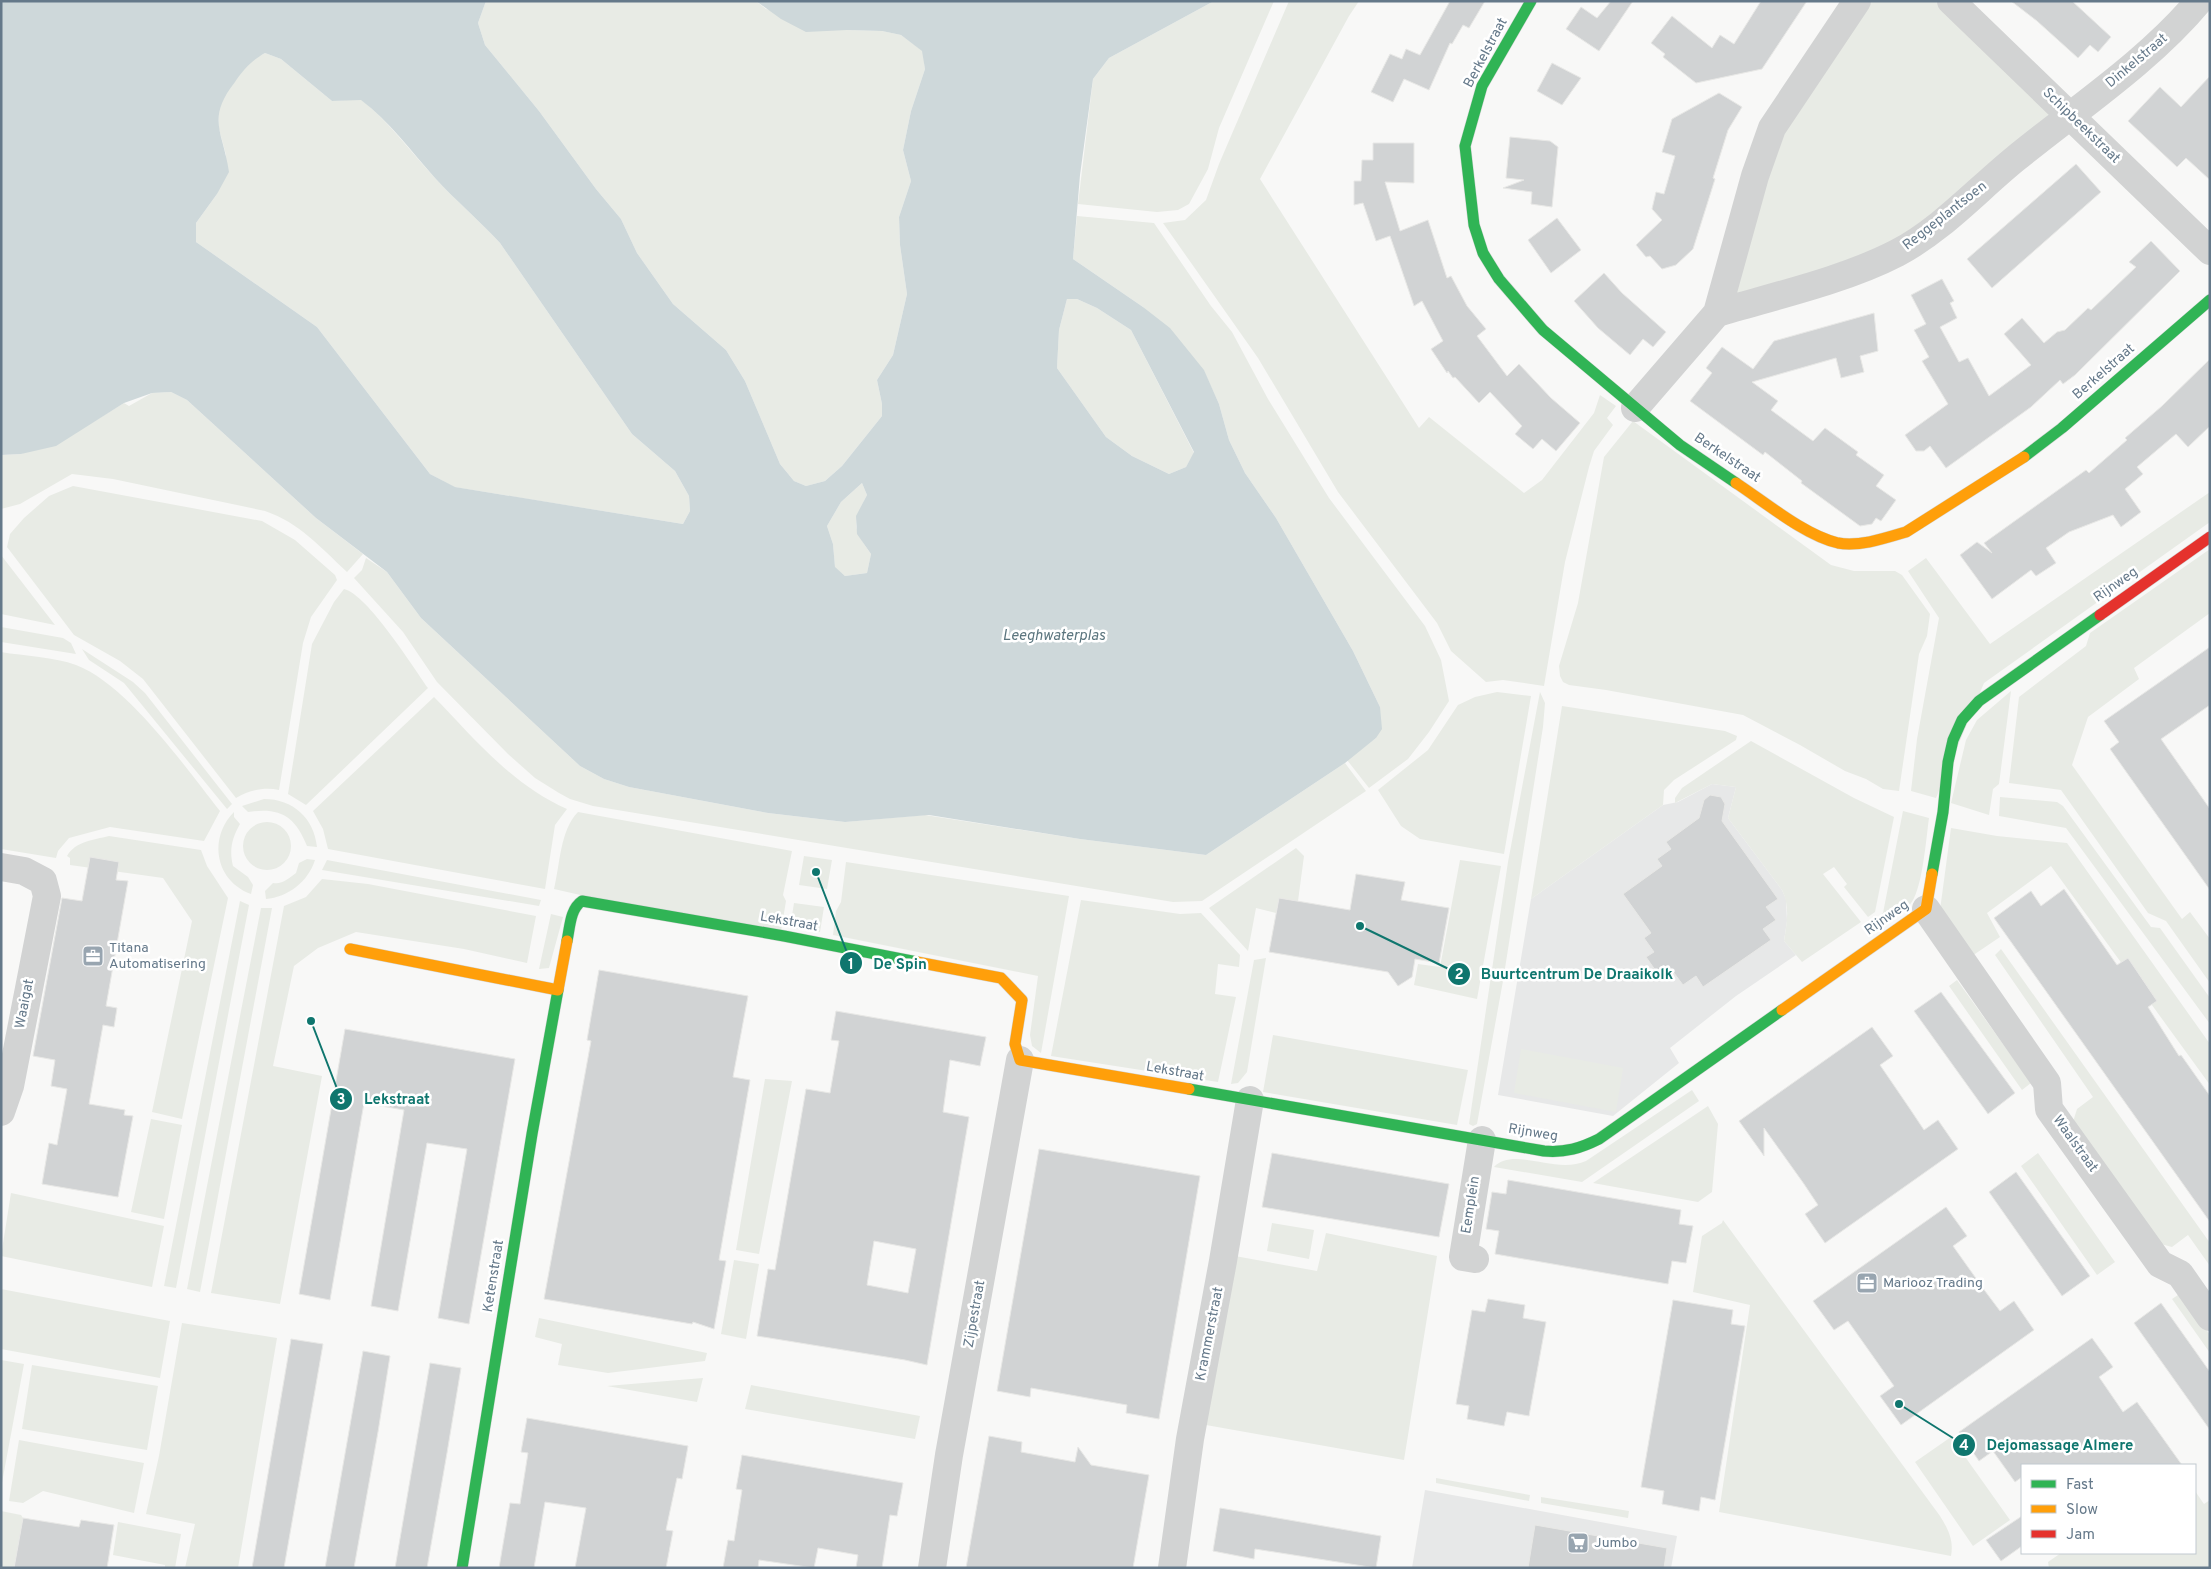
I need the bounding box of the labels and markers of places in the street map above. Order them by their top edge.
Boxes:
place label: Titana Automatisering [109,940,206,973]
office icon: Titana Automatisering [81,944,105,968]
callout: De Spin [838,948,937,978]
callout: Buurtcentrum De Draaikolk [1446,959,1684,989]
callout: Lekstraat [329,1084,439,1114]
office icon: Mariooz Trading [1855,1271,1879,1295]
place label: Mariooz Trading [1883,1275,1983,1292]
callout: Dejomassage Almere [1951,1430,2144,1460]
supermarket icon: Jumbo [1566,1531,1590,1555]
place label: Jumbo [1594,1535,1638,1552]

